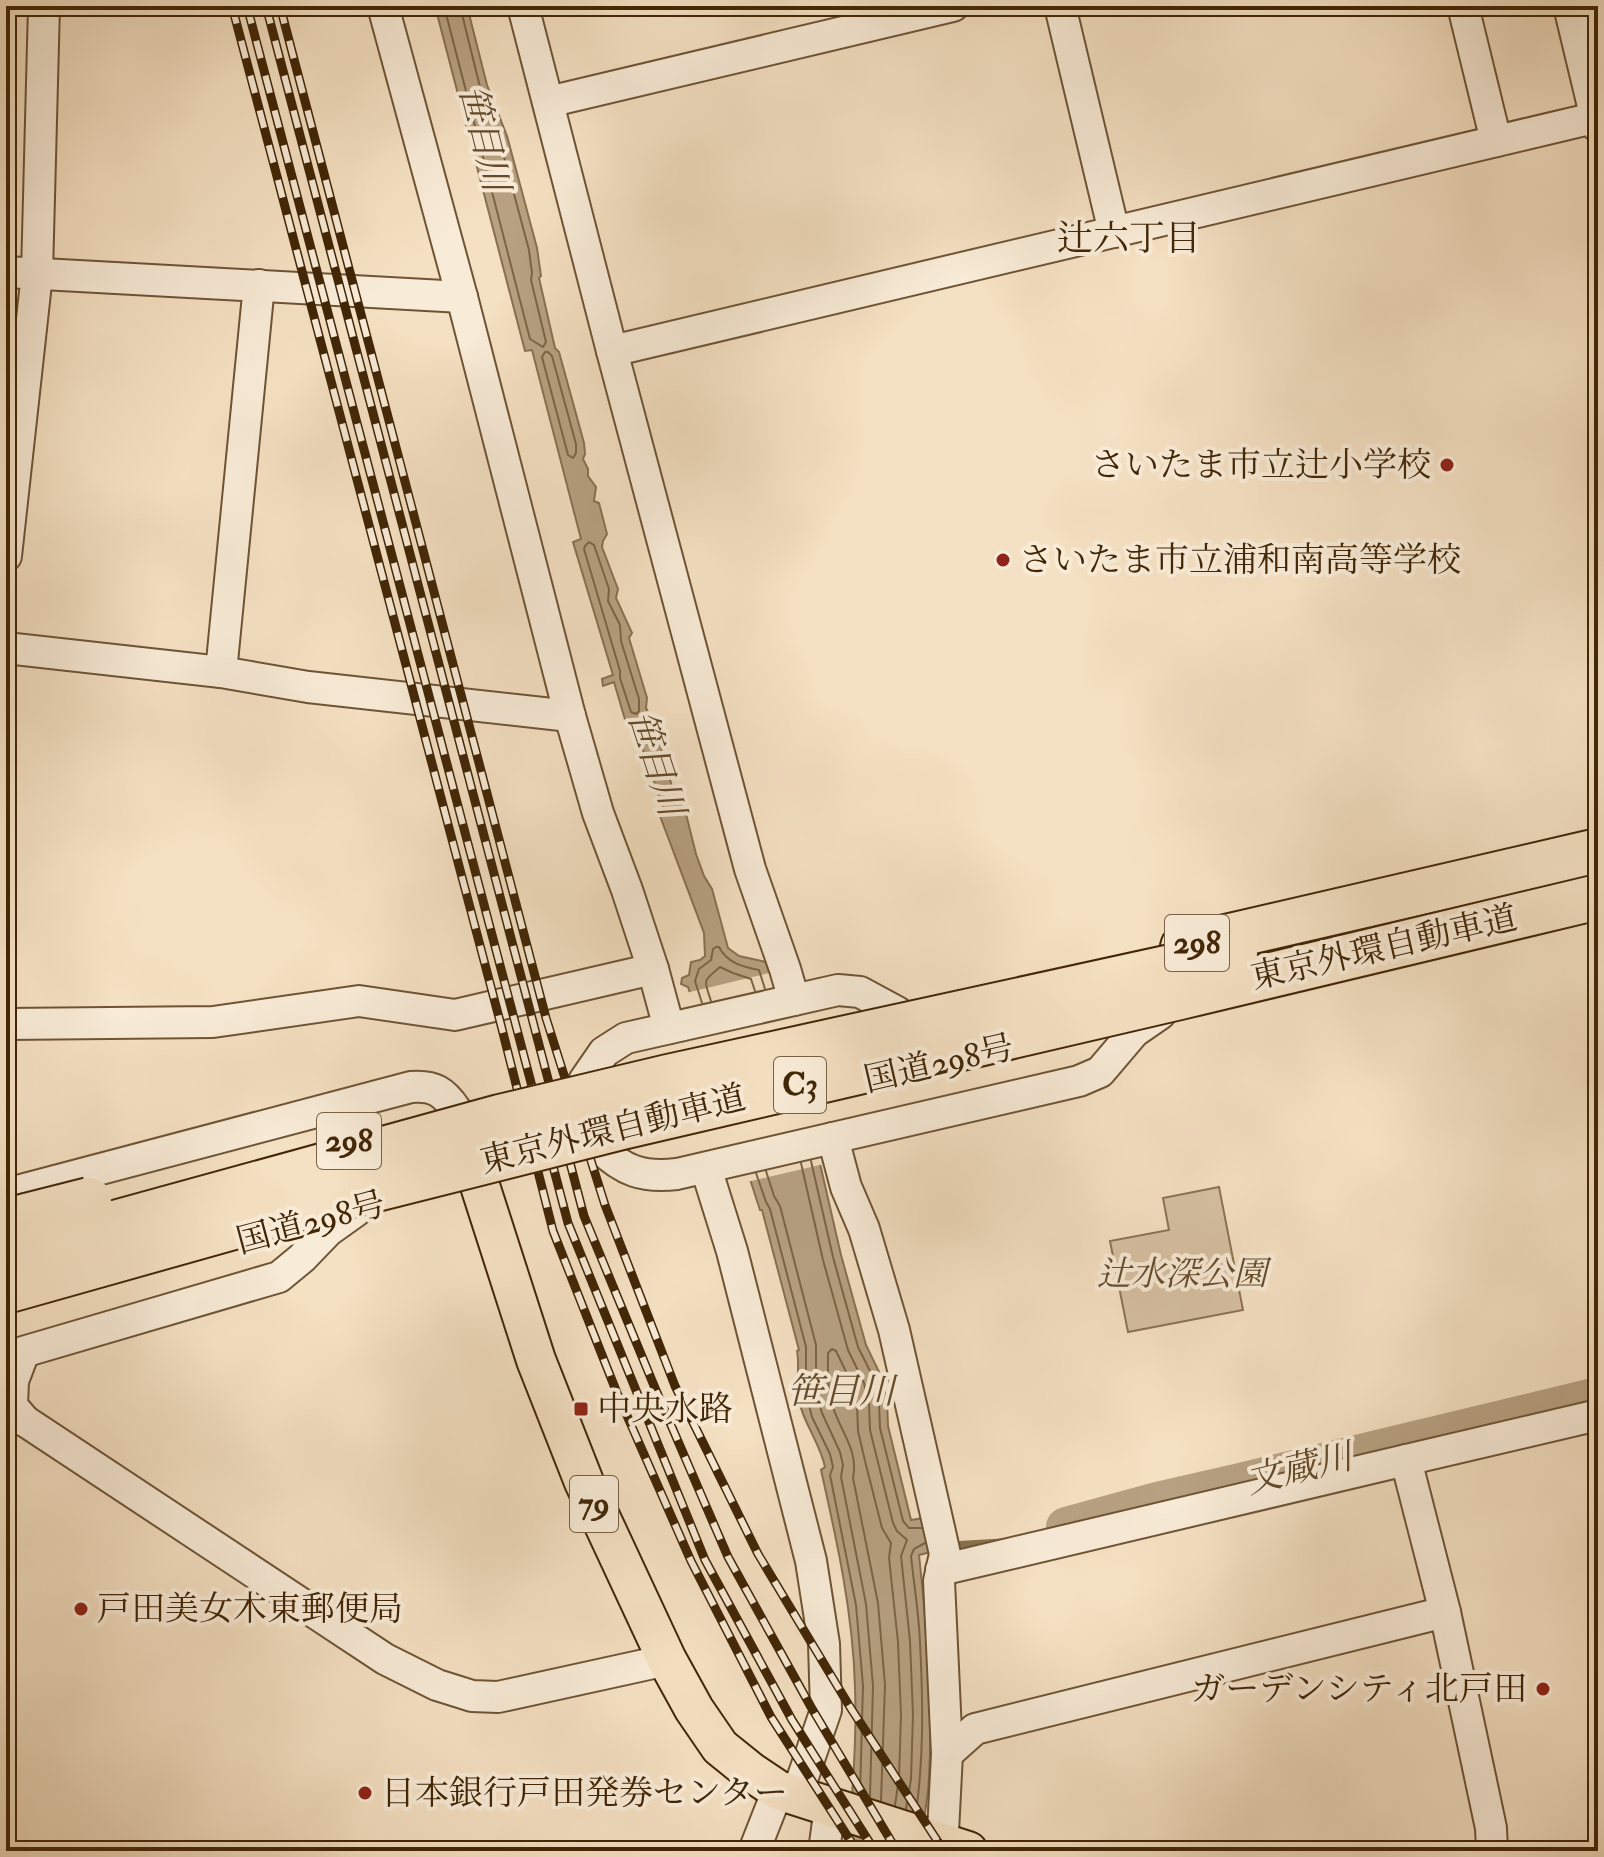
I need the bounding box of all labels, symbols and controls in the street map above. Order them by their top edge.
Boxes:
water label: 笹目川 [449,80,520,200]
district label: 辻六丁目 [1057,216,1201,261]
place label: さいたま市立辻小学校 [1091,444,1431,487]
marker: さいたま市立辻小学校 [1438,456,1456,474]
place label: さいたま市立浦和南高等学校 [1019,539,1461,582]
marker: さいたま市立浦和南高等学校 [994,551,1012,569]
water label: 笹目川 [618,705,695,825]
street label: 東京外環自動車道 [1247,896,1521,1000]
road number: 298 [1165,915,1229,971]
street label: 国道298号 [860,1026,1018,1102]
road number: C3 [774,1057,826,1113]
street label: 東京外環自動車道 [476,1076,750,1184]
road number: 298 [317,1113,381,1169]
street label: 国道298号 [232,1182,390,1264]
park label: 辻水深公園 [1097,1253,1272,1296]
water label: 笹目川 [787,1369,899,1414]
place label: 中央水路 [597,1388,733,1431]
marker: 中央水路 [572,1400,590,1418]
water label: 文蔵川 [1241,1433,1361,1504]
road number: 79 [570,1476,618,1532]
place label: 戸田美女木東郵便局 [97,1588,403,1631]
marker: 戸田美女木東郵便局 [72,1600,90,1618]
place label: ガーデンシティ北戸田 [1191,1668,1527,1711]
marker: ガーデンシティ北戸田 [1534,1680,1552,1698]
place label: 日本銀行戸田発券センター [381,1772,788,1815]
marker: 日本銀行戸田発券センター [356,1784,374,1802]

